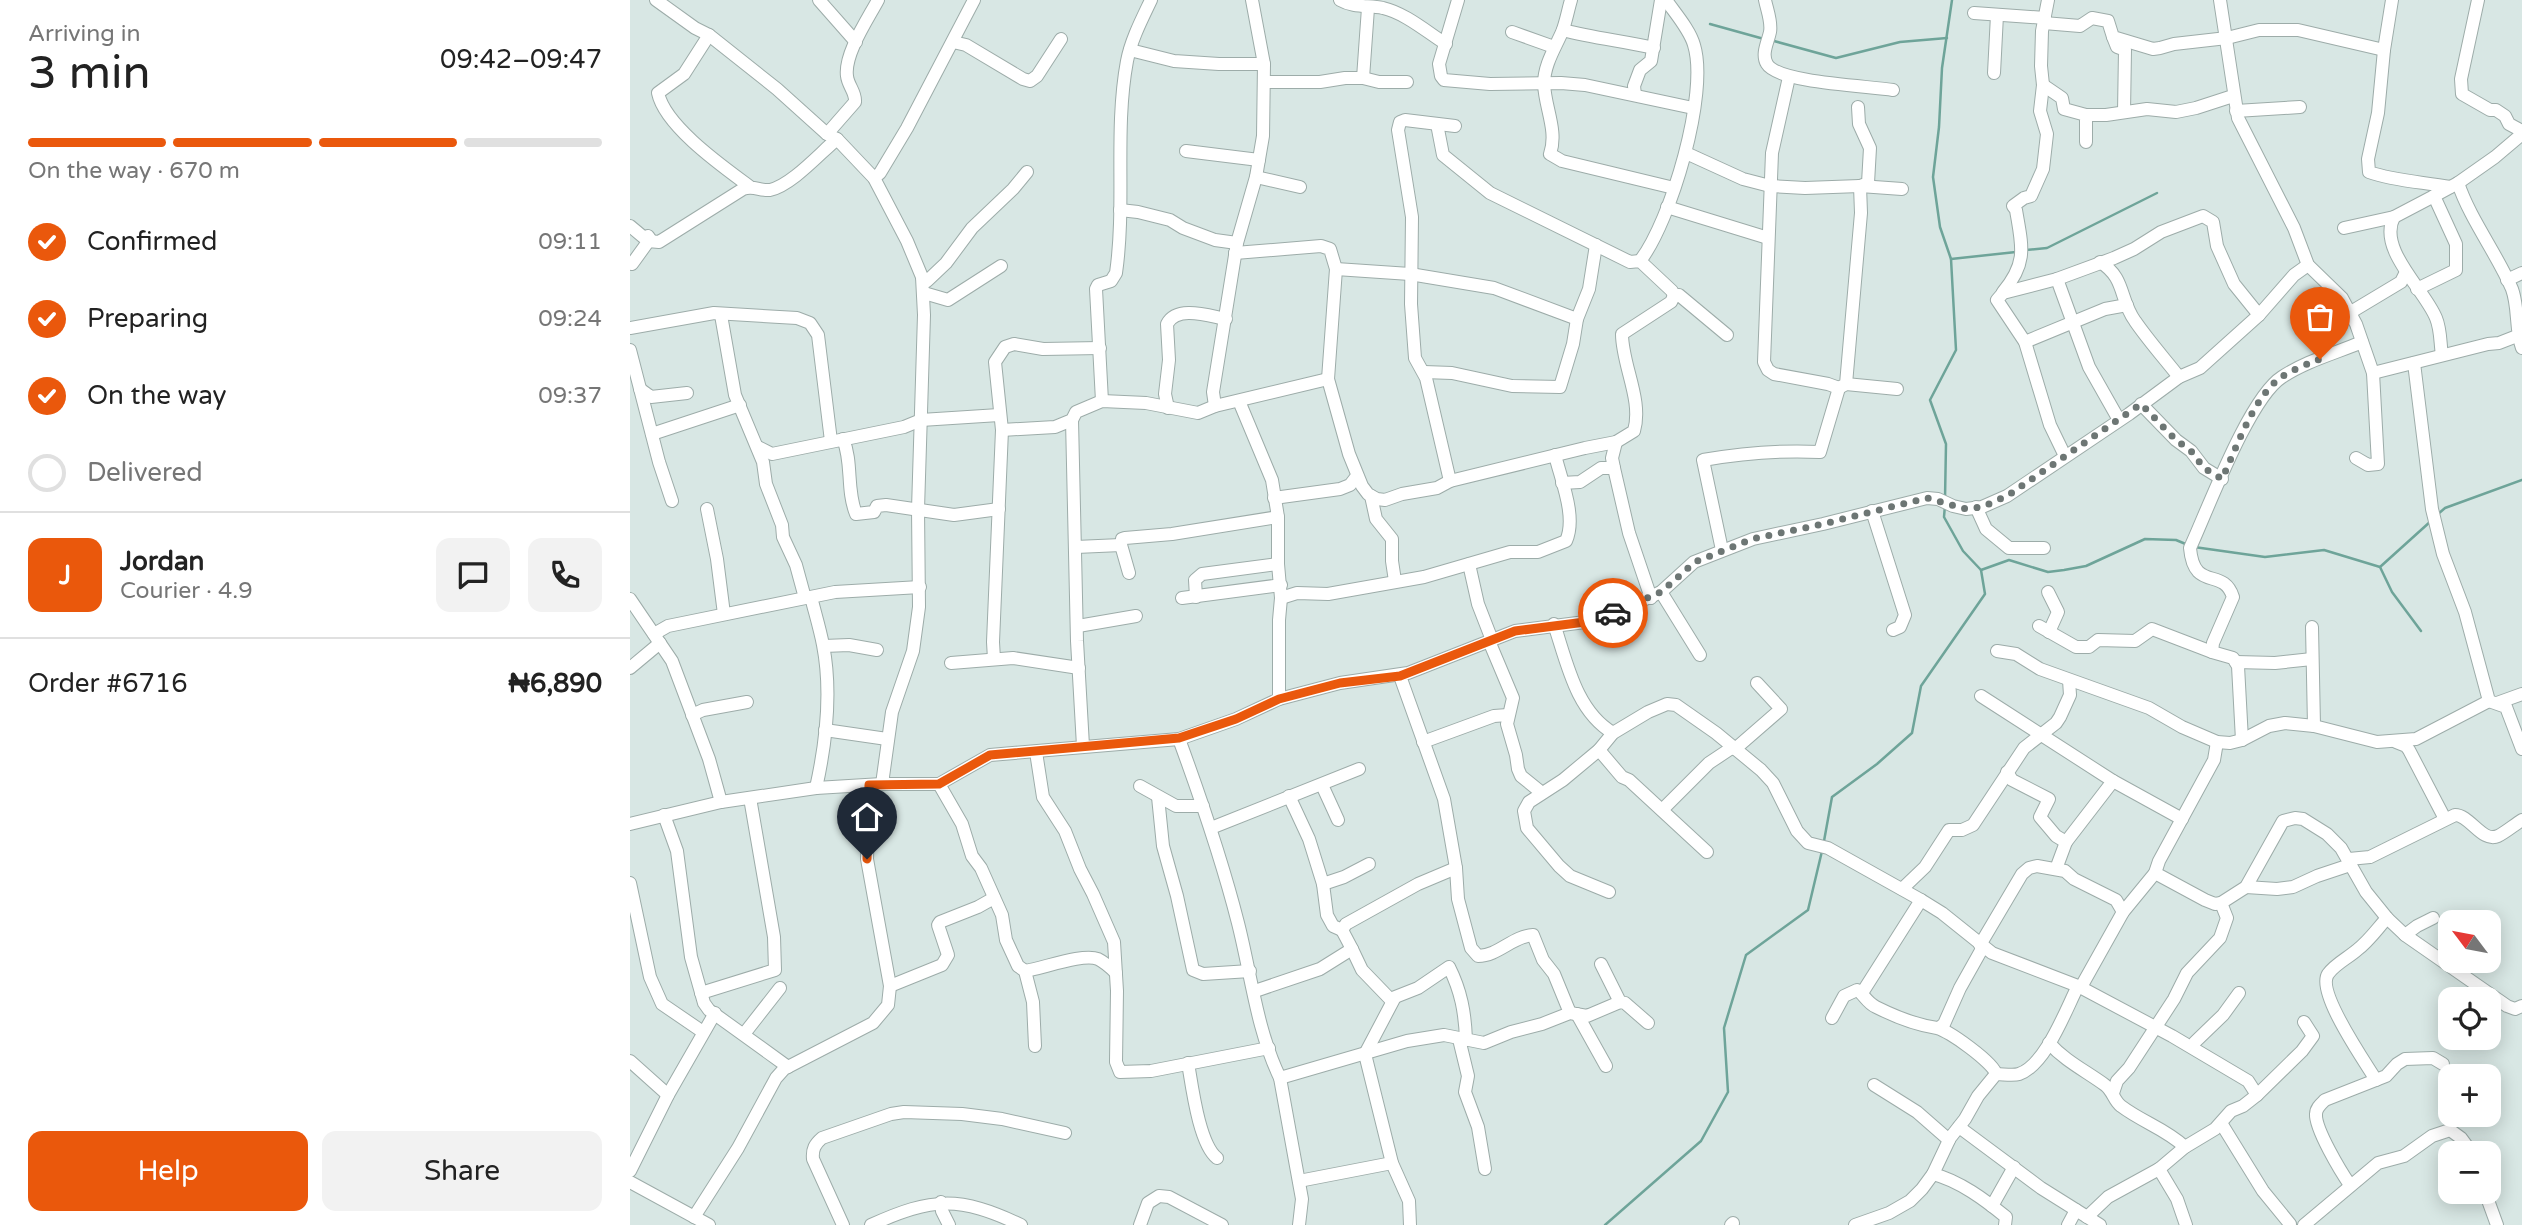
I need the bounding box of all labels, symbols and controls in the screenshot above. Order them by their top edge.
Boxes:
text: Arriving in [28,20,141,48]
text: 09:42–09:47 [440,44,602,75]
text: 3 min [28,46,151,101]
text: On the way · 670 m [28,157,240,185]
icon: check [28,223,66,261]
text: Confirmed [87,226,217,257]
text: 09:11 [538,228,602,256]
pin [2290,287,2350,359]
icon: bag [2301,298,2339,336]
icon: check [28,300,66,338]
text: Preparing [87,303,208,334]
text: 09:24 [538,305,602,333]
icon: check [28,377,66,415]
text: On the way [87,380,227,411]
text: 09:37 [538,382,602,410]
text: Delivered [87,457,203,488]
button: chat [436,538,510,612]
button: phone [528,538,602,612]
text: Jordan [120,546,204,577]
text: J [59,560,71,591]
text: Courier · 4.9 [120,577,253,605]
courier [1578,578,1648,648]
icon: car [1594,594,1632,632]
text: Order #6716 [28,668,188,699]
text: ₦6,890 [508,668,602,699]
pin [837,787,897,859]
icon: home [848,798,886,836]
north arrow [2438,910,2501,973]
map controls [2438,910,2501,1204]
button: locate [2438,987,2501,1050]
button: + [2438,1064,2501,1127]
button: Help [28,1131,308,1211]
button: Share [322,1131,602,1211]
button: − [2438,1141,2501,1204]

